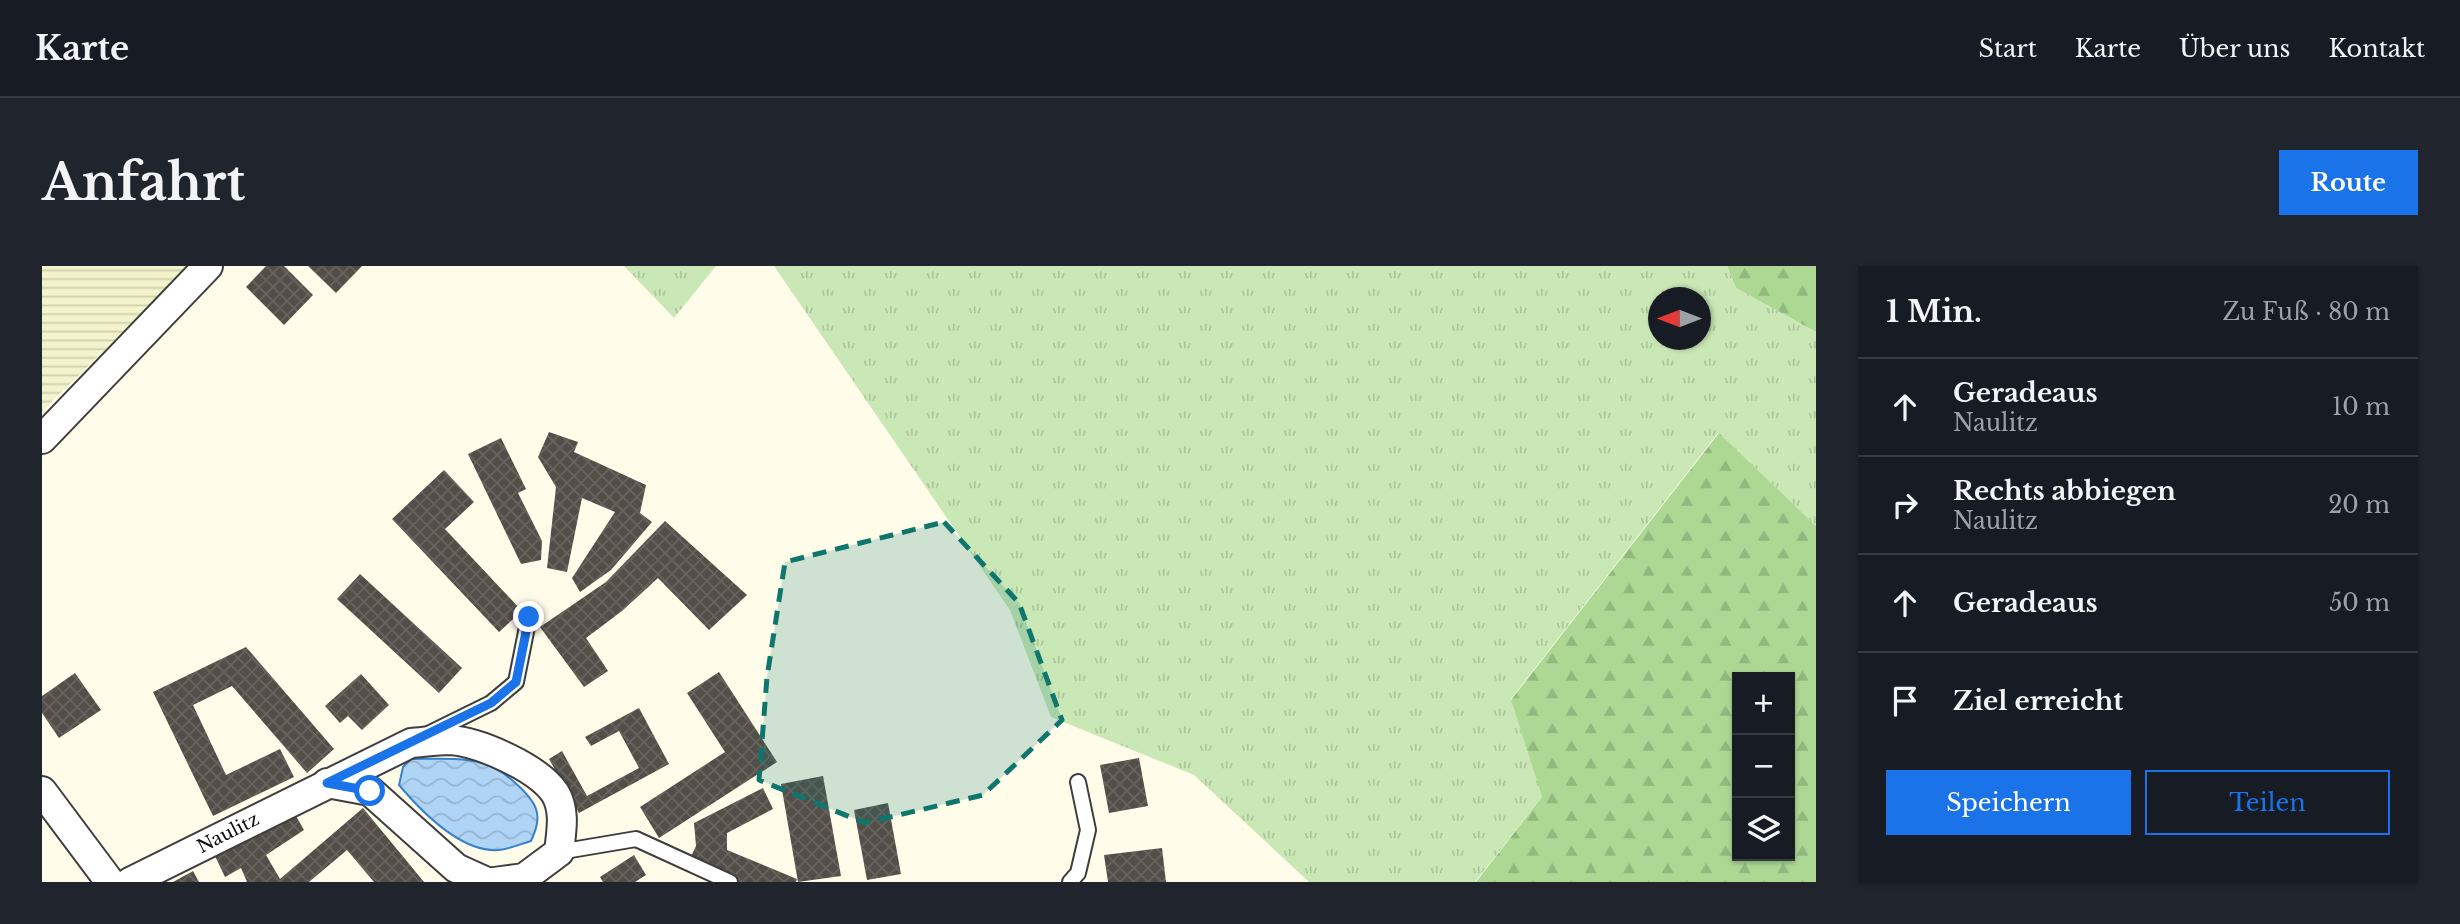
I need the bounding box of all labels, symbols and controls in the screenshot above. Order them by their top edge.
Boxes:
text: Karte [35,28,129,69]
text: Start [1979,34,2037,63]
text: Karte [2075,34,2141,63]
text: Über uns [2179,34,2291,63]
text: Kontakt [2329,34,2425,63]
button: Route [2279,150,2418,215]
text: Anfahrt [42,152,245,213]
north arrow [1648,287,1711,350]
text: 1 Min. [1886,293,1982,330]
text: Zu Fuß · 80 m [2223,298,2390,326]
text: Geradeaus [1953,377,2098,409]
icon: ahead [1886,388,1924,426]
text: 10 m [2332,393,2390,421]
text: Naulitz [1953,409,2038,437]
text: Rechts abbiegen [1953,475,2176,507]
icon: right [1886,486,1924,524]
text: 20 m [2328,491,2390,519]
text: Naulitz [1953,507,2038,535]
icon: ahead [1886,584,1924,622]
text: Geradeaus [1953,587,2098,619]
text: 50 m [2329,589,2390,617]
route end [513,601,544,632]
map controls [1732,672,1795,861]
button: + [1732,672,1795,735]
icon: arrive [1886,682,1924,720]
text: Ziel erreicht [1953,685,2123,717]
button: − [1732,735,1795,798]
button: Speichern [1886,770,2131,835]
button: Teilen [2145,770,2390,835]
route start [354,775,385,806]
button: layers [1732,798,1795,861]
street label: Naulitz [193,808,263,858]

